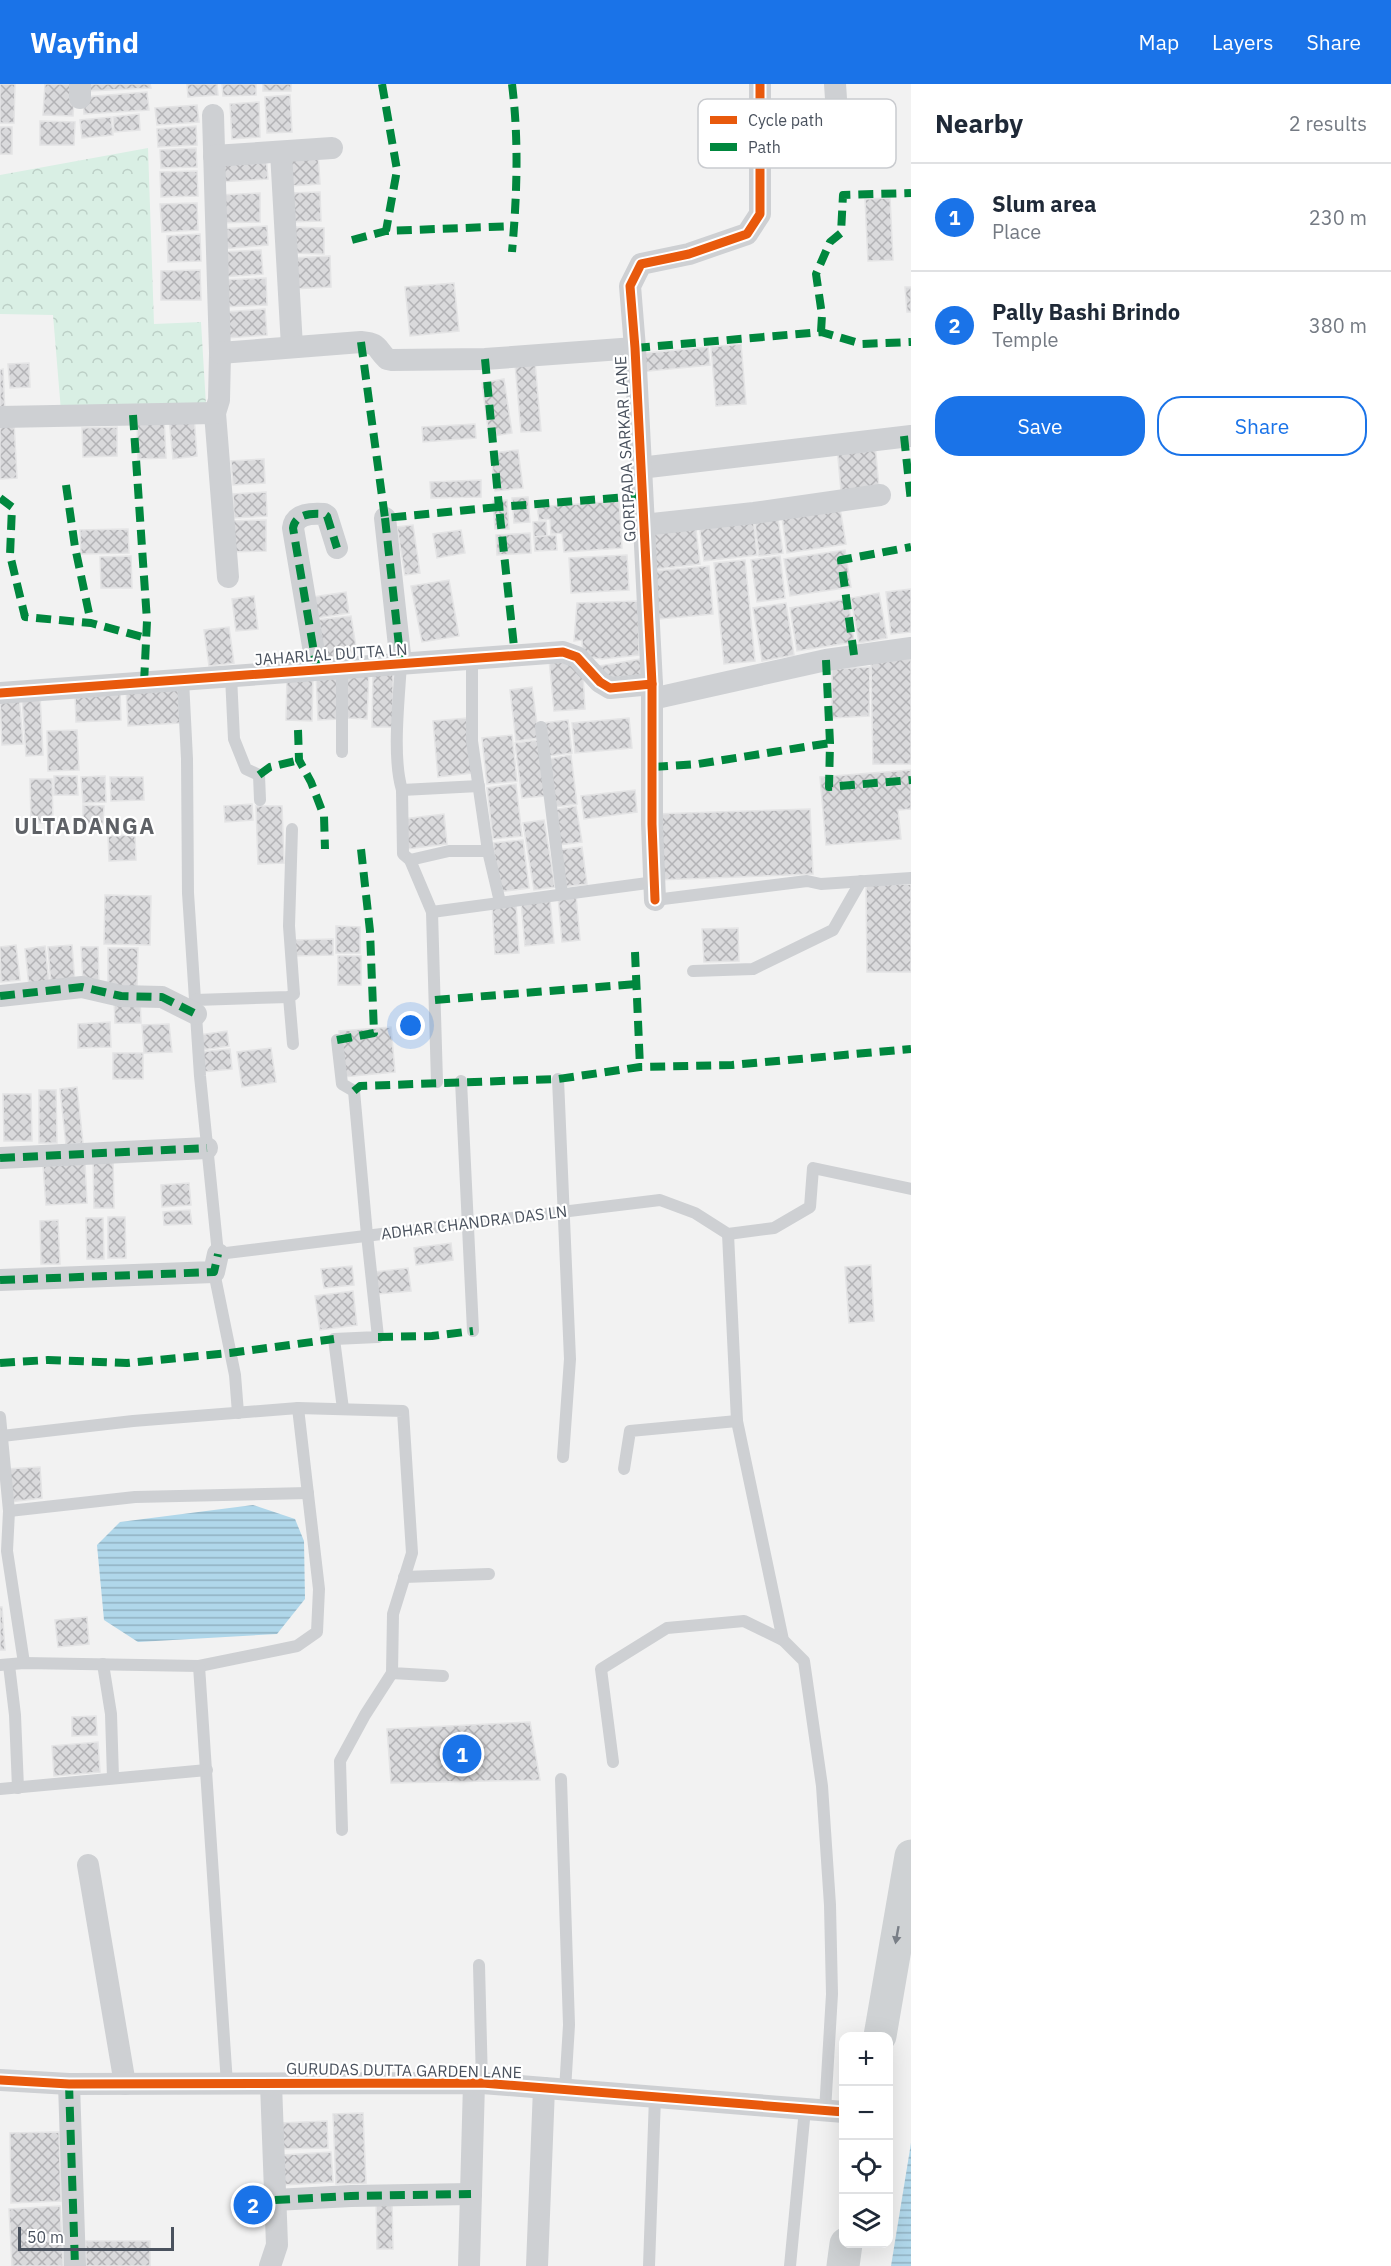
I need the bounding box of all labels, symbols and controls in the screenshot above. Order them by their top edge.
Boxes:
text: Wayfind [30,24,139,61]
text: Map [1139,28,1179,56]
text: Layers [1212,28,1274,56]
text: Share [1307,28,1361,56]
legend [698,99,896,168]
text: Nearby [935,106,1023,140]
text: Cycle path [748,110,823,130]
text: 2 results [1289,110,1367,137]
text: Path [748,137,781,157]
text: Slum area [992,189,1097,218]
text: 1 [949,204,961,231]
text: 230 m [1309,204,1367,231]
text: Place [992,218,1041,245]
text: Pally Bashi Brindo [992,297,1180,326]
text: 2 [949,312,961,339]
text: 380 m [1309,312,1367,339]
text: Temple [992,326,1059,353]
street label: GORIPADA SARKAR LANE [610,355,640,543]
button: Save [935,396,1145,456]
button: Share [1157,396,1367,456]
street label: JAHARLAL DUTTA LN [254,639,408,669]
district label: ULTADANGA [14,811,156,840]
your location [396,1011,425,1040]
street label: ADHAR CHANDRA DAS LN [380,1201,568,1243]
pin: 1 [442,1732,482,1776]
one-way arrow [893,1925,902,1944]
map controls [839,2032,893,2248]
button: + [839,2032,893,2086]
street label: GURUDAS DUTTA GARDEN LANE [286,2058,522,2082]
button: − [839,2086,893,2140]
button: locate [839,2140,893,2194]
pin: 2 [234,2182,272,2228]
button: layers [839,2194,893,2248]
scale bar [18,2224,174,2252]
text: 50 m [27,2227,64,2247]

